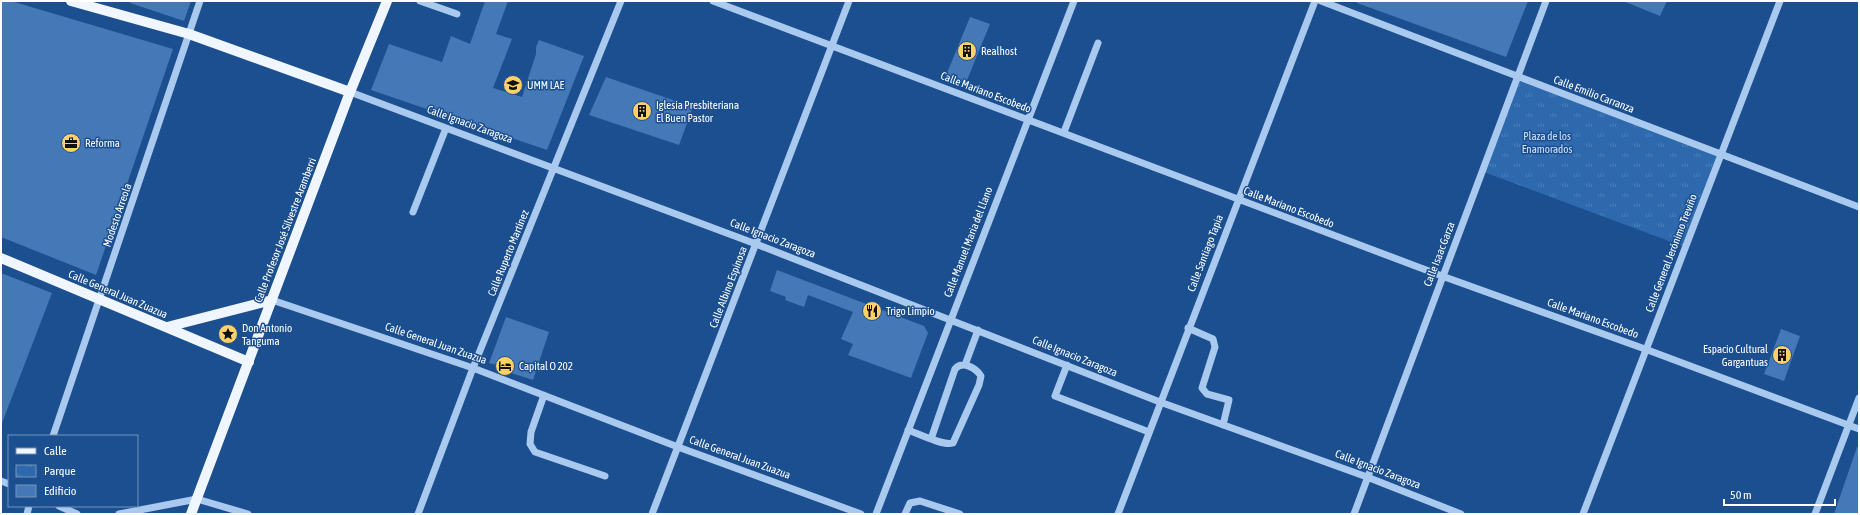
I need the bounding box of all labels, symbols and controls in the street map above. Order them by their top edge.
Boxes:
building icon: Realhost [956,40,978,62]
place label: Realhost [981,45,1017,57]
street label: Calle Mariano Escobedo [939,69,1033,115]
street label: Calle Emilio Carranza [1552,73,1636,115]
school or university icon: UMM LAE [502,74,524,96]
place label: UMM LAE [527,79,564,91]
place label: Iglesia Presbiteriana El Buen Pastor [656,99,739,124]
building icon: Iglesia Presbiteriana El Buen Pastor [631,100,653,122]
street label: Calle Ignacio Zaragoza [425,103,515,145]
park label: Plaza de los Enamorados [1522,130,1572,155]
office icon: Reforma [60,132,82,154]
place label: Reforma [85,137,120,149]
street label: Calle Profesor José Silvestre Aramberri [252,156,318,304]
street label: Modesto Arreola [101,182,133,248]
street label: Calle Mariano Escobedo [1242,184,1336,230]
street label: Calle Manuel Maria del Llano [941,185,995,299]
street label: Calle General Jerónimo Treviño [1643,192,1699,314]
street label: Calle Ruperto Martínez [485,208,531,298]
street label: Calle Santiago Tapia [1185,213,1225,293]
street label: Calle Ignacio Zaragoza [729,216,817,260]
street label: Calle Isaac Garza [1421,220,1457,288]
street label: Calle Albino Espinosa [707,245,749,329]
street label: Calle General Juan Zuazua [67,268,169,320]
street label: Calle Mariano Escobedo [1546,296,1640,340]
restaurant icon: Trigo Limpio [861,300,883,322]
place label: Trigo Limpio [886,305,935,317]
street label: Calle General Juan Zuazua [384,320,488,366]
place label: Don Antonio Tanguma [242,322,292,347]
place icon: Don Antonio Tanguma [217,323,239,345]
street label: Calle Ignacio Zaragoza [1031,334,1119,378]
place label: Espacio Cultural Gargantuas [1703,343,1768,368]
building icon: Espacio Cultural Gargantuas [1771,344,1793,366]
hotel icon: Capital O 202 [494,355,516,377]
place label: Capital O 202 [519,360,573,372]
street label: Calle General Juan Zuazua [688,433,792,481]
legend [8,435,138,507]
text: Calle [44,444,67,458]
street label: Calle Ignacio Zaragoza [1334,447,1422,491]
text: Parque [44,464,76,478]
scale bar [1724,481,1835,507]
text: Edificio [44,484,77,498]
text: 50 m [1730,488,1752,502]

